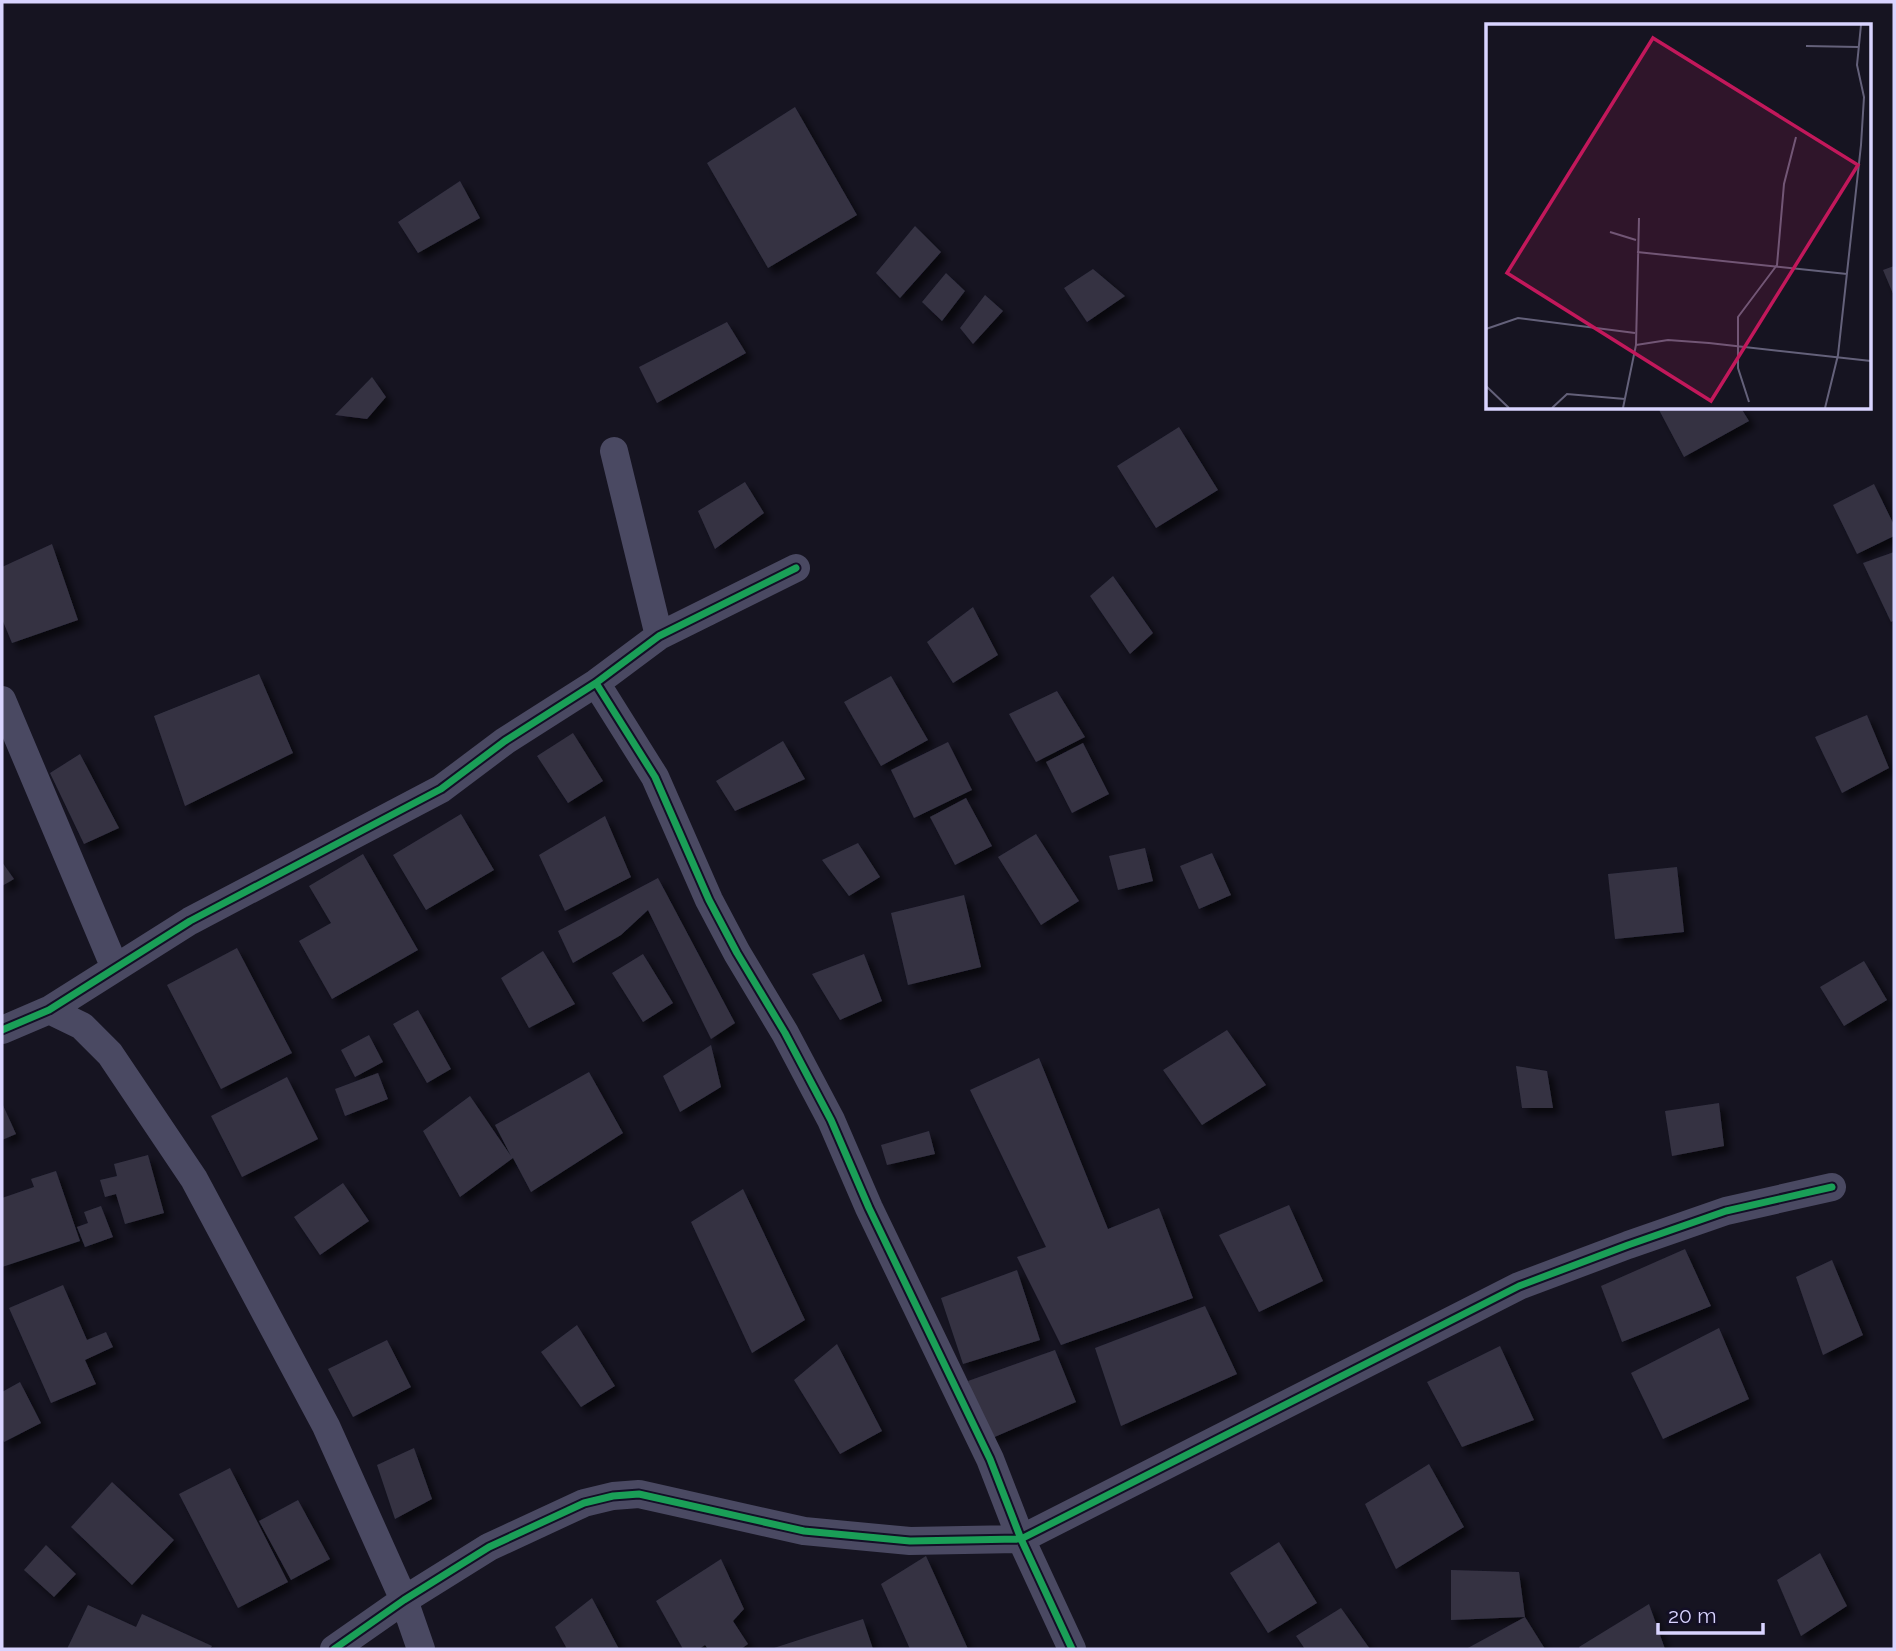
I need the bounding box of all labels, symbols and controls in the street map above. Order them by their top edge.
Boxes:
inset map [1486,24,1871,410]
scale bar [1658,1592,1763,1636]
text: 20 m [1668,1603,1716,1628]

